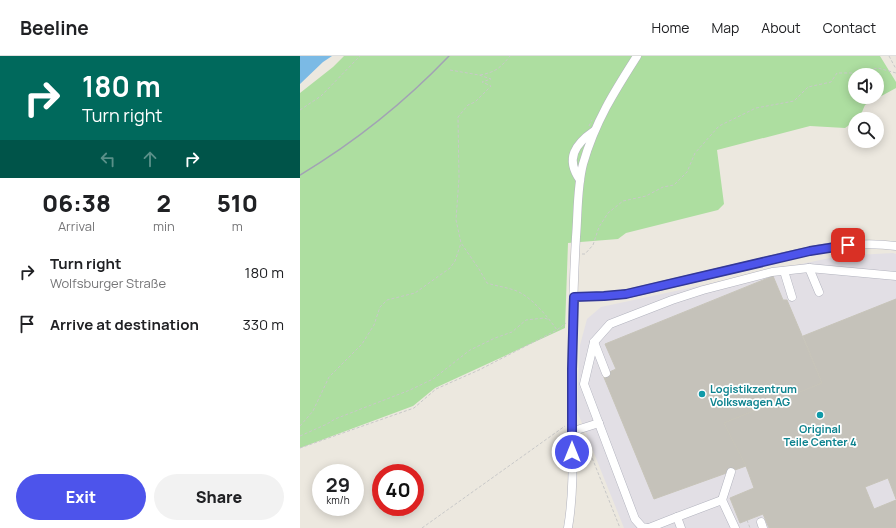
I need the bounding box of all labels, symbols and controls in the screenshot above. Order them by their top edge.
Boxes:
text: Beeline [20,15,89,41]
text: Home [652,18,689,37]
text: Map [711,18,739,37]
text: About [761,18,801,37]
text: Contact [823,18,876,37]
text: 180 m [82,67,161,105]
map controls [848,68,884,148]
button: sound [848,68,884,104]
icon: right [16,72,68,124]
text: Turn right [82,103,163,127]
button: search [848,112,884,148]
icon: left [97,148,119,170]
icon: ahead [139,148,161,170]
icon: right [181,148,203,170]
text: 06:38 [42,186,111,219]
text: 2 [157,186,171,219]
text: 510 [217,186,258,219]
text: Arrival [58,217,95,235]
text: min [153,217,175,235]
text: m [232,217,243,235]
pin [831,228,865,262]
icon: arrive [837,234,859,256]
text: Turn right [50,253,121,274]
icon: right [16,261,38,283]
text: 180 m [245,262,284,283]
text: Wolfsburger Straße [50,274,166,292]
icon: arrive [16,313,38,335]
text: Arrive at destination [50,314,199,335]
text: 330 m [243,314,284,335]
place label: Logistikzentrum Volkswagen AG [710,381,797,409]
marker: Logistikzentrum Volkswagen AG [697,389,707,399]
marker: Original Teile Center 4 [815,410,825,420]
place label: Original Teile Center 4 [783,421,857,449]
position arrow [551,431,593,473]
speed limit sign: 40 [372,464,424,516]
text: 29 [326,471,350,498]
button: Exit [16,474,146,520]
button: Share [154,474,284,520]
text: km/h [326,493,350,507]

